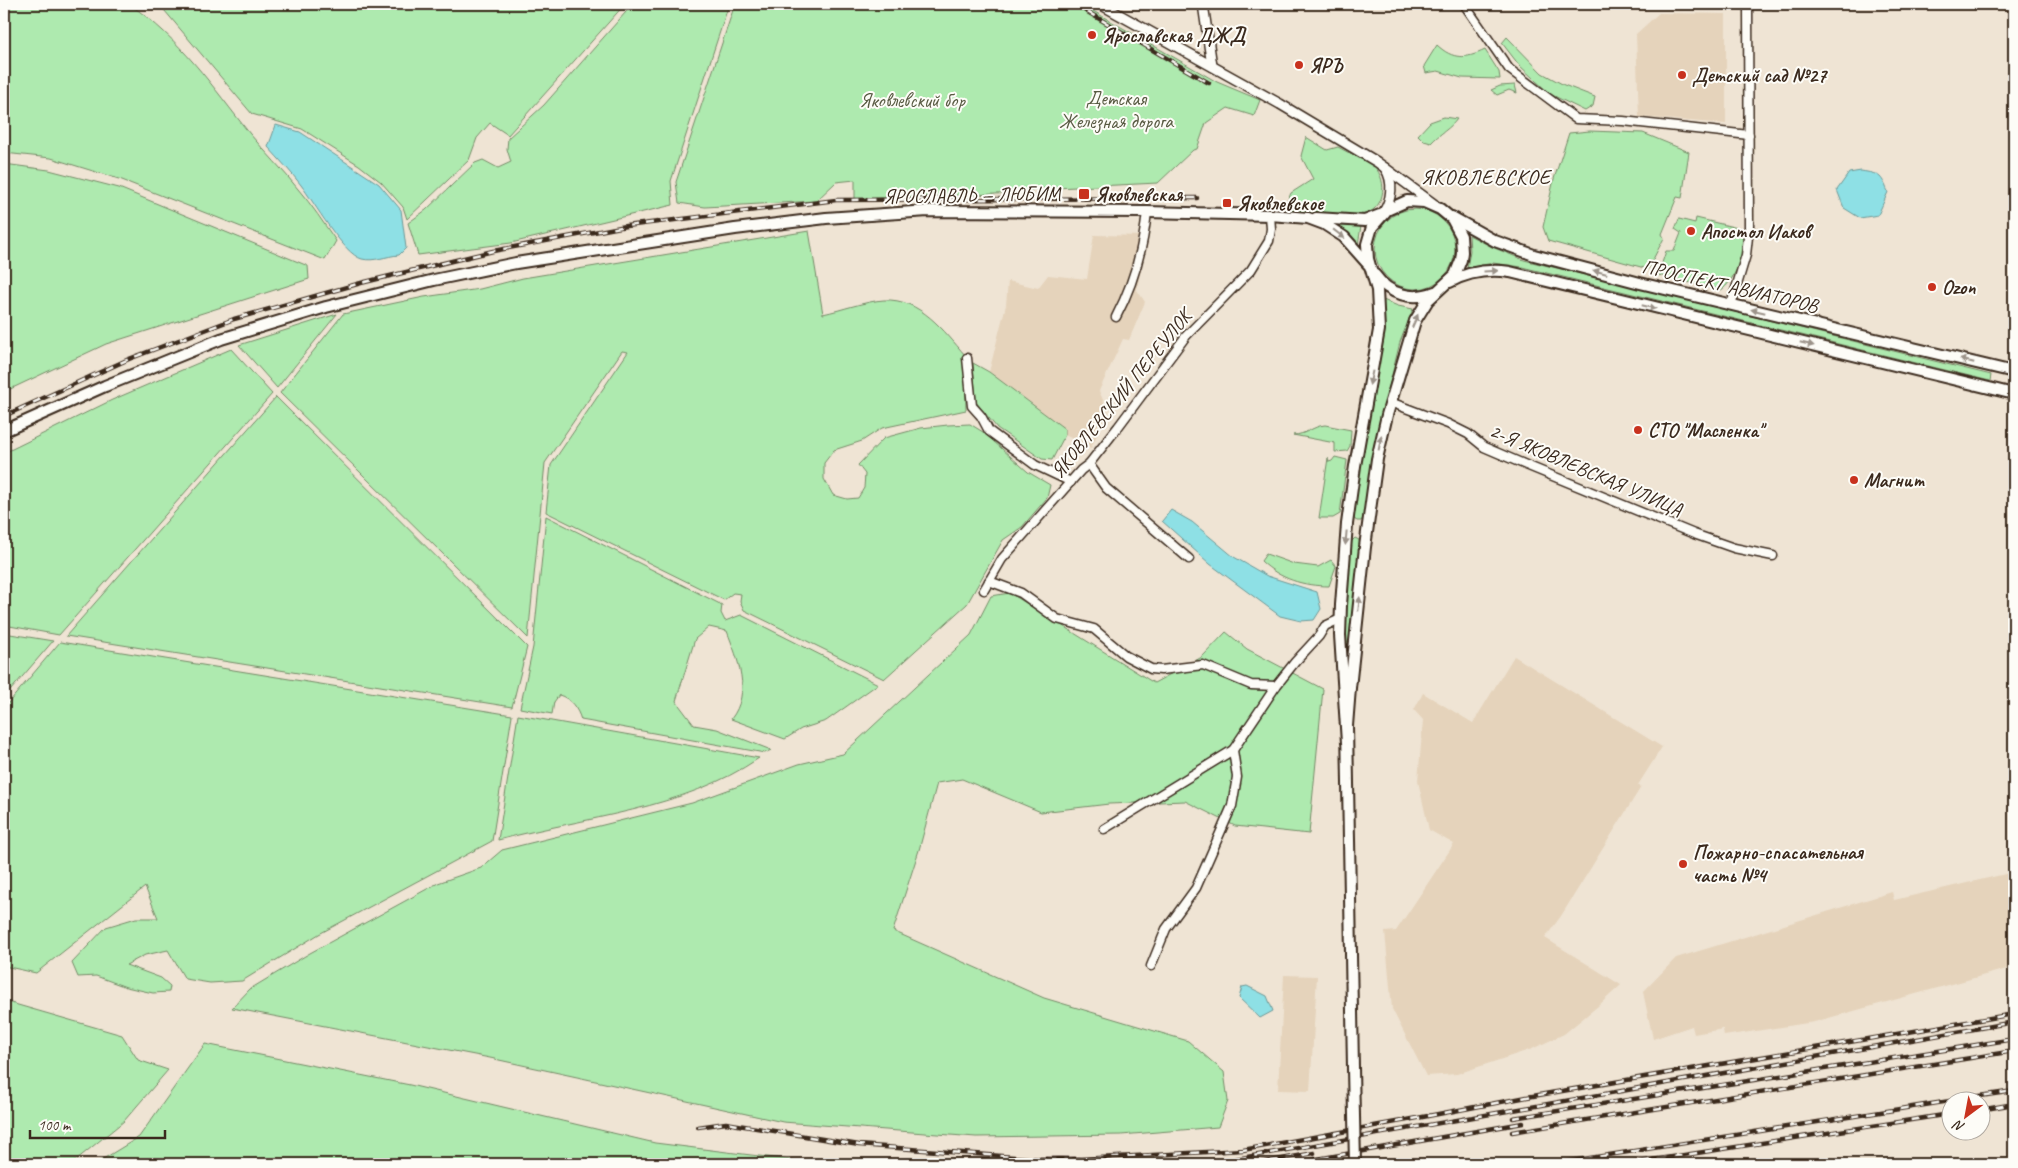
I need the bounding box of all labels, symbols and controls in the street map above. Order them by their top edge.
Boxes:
place label: Ярославская ДЖД [1102,23,1247,48]
marker: Ярославская ДЖД [1086,29,1098,41]
place label: ЯРЪ [1309,53,1344,78]
marker: ЯРЪ [1293,59,1305,71]
place label: Детский сад №27 [1692,63,1828,88]
marker: Детский сад №27 [1676,69,1688,81]
park label: Детская Железная дорога [1059,86,1174,134]
park label: Яковлевский бор [859,88,966,113]
district label: ЯКОВЛЕВСКОЕ [1421,164,1553,190]
street label: ЯРОСЛАВЛЬ — ЛЮБИМ [883,181,1063,209]
place label: Яковлевская [1095,182,1184,207]
marker: Яковлевская [1077,187,1091,201]
place label: Яковлевское [1237,191,1325,216]
marker: Яковлевское [1221,197,1233,209]
place label: Апостол Иаков [1701,219,1814,244]
marker: Апостол Иаков [1685,225,1697,237]
one-way arrow [1332,229,1346,239]
street label: ПРОСПЕКТ АВИАТОРОВ [1640,254,1822,319]
one-way arrow [1483,267,1499,275]
one-way arrow [1592,268,1607,276]
place label: Ozon [1942,275,1976,300]
marker: Ozon [1926,281,1938,293]
street label: ЯКОВЛЕВСКИЙ ПЕРЕУЛОК [1045,302,1199,483]
one-way arrow [1641,303,1656,311]
one-way arrow [1750,307,1765,315]
one-way arrow [1411,314,1419,328]
one-way arrow [1799,340,1814,348]
one-way arrow [1959,357,1974,365]
one-way arrow [1367,370,1375,385]
street label: 2-Я ЯКОВЛЕВСКАЯ УЛИЦА [1486,418,1687,522]
place label: СТО "Масленка" [1648,418,1767,443]
marker: СТО "Масленка" [1632,424,1644,436]
one-way arrow [1377,434,1385,450]
place label: Магнит [1864,468,1925,493]
marker: Магнит [1848,474,1860,486]
one-way arrow [1342,531,1350,547]
one-way arrow [1355,596,1363,612]
place label: Пожарно-спасательная часть №4 [1693,840,1865,888]
marker: Пожарно-спасательная часть №4 [1677,858,1689,870]
north arrow [1940,1090,1990,1140]
scale bar [30,1108,165,1140]
text: 100 m [38,1116,72,1135]
text: N [1949,1116,1968,1136]

